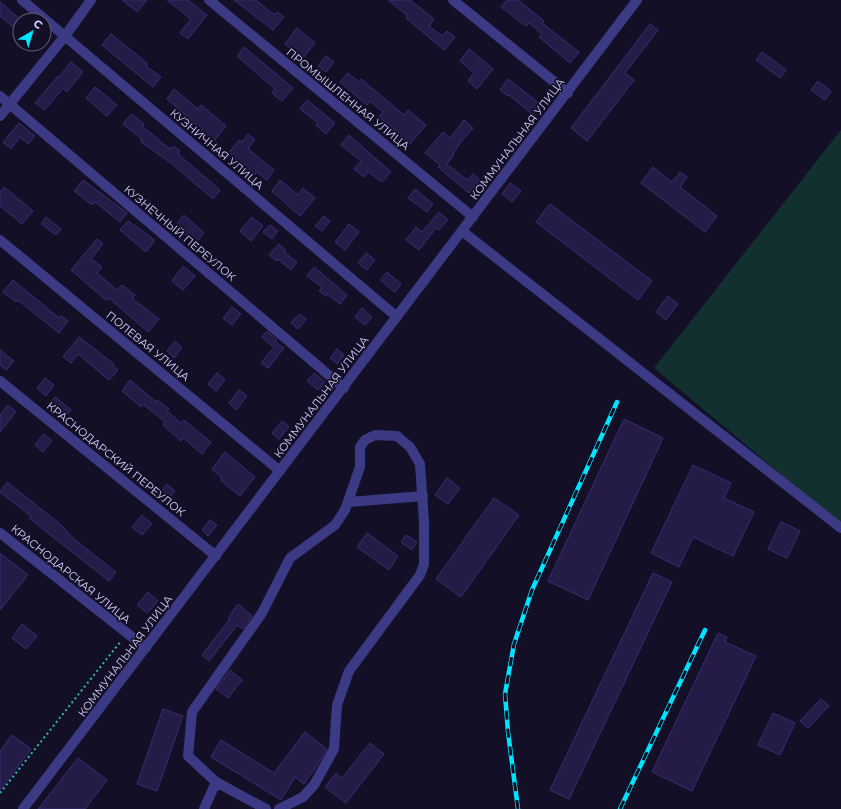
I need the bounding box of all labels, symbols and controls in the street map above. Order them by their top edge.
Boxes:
north arrow [12,12,52,52]
text: С [31,16,46,32]
street label: ПРОМЫШЛЕННАЯ УЛИЦА [284,45,413,154]
street label: КОММУНАЛЬНАЯ УЛИЦА [467,75,568,203]
street label: КУЗНИЧНАЯ УЛИЦА [167,106,267,193]
street label: КУЗНЕЧНЫЙ ПЕРЕУЛОК [121,182,239,284]
street label: ПОЛЕВАЯ УЛИЦА [103,308,193,384]
street label: КОММУНАЛЬНАЯ УЛИЦА [271,333,372,461]
street label: КРАСНОДАРСКИЙ ПЕРЕУЛОК [44,399,188,519]
street label: КРАСНОДАРСКАЯ УЛИЦА [8,521,134,627]
street label: КОММУНАЛЬНАЯ УЛИЦА [75,592,176,720]

